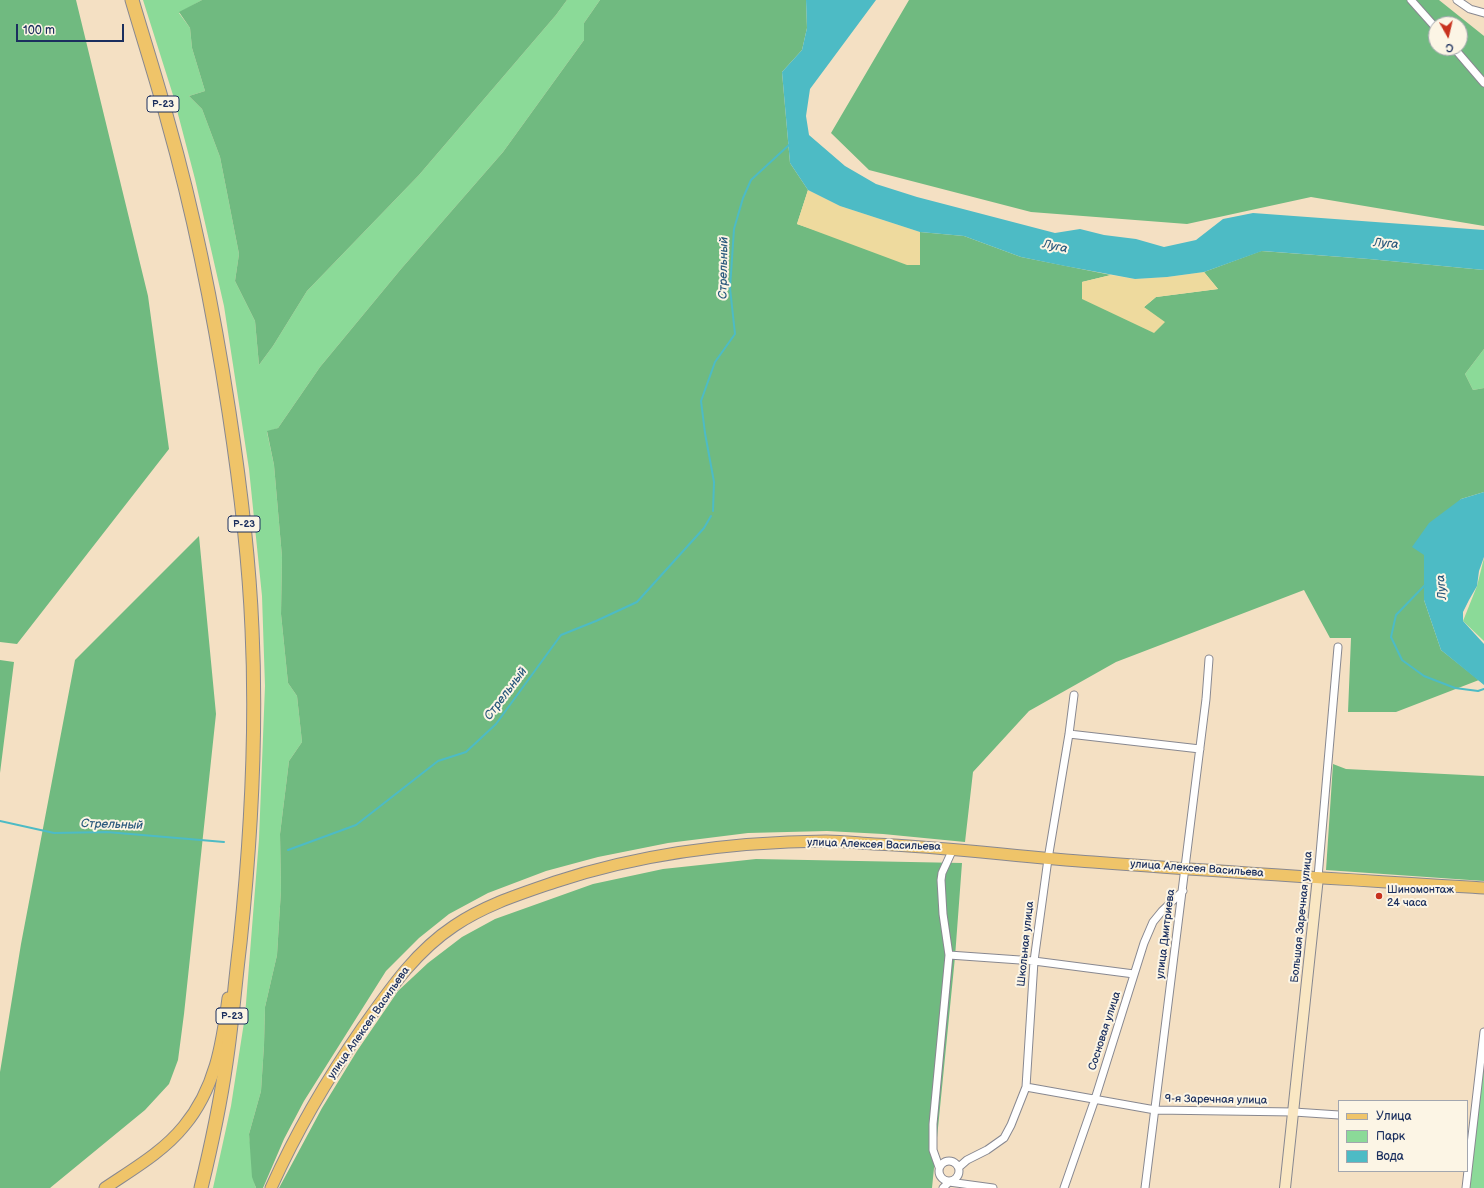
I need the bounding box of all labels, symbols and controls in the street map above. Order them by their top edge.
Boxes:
scale bar [18,16,126,42]
north arrow [1428,16,1468,56]
text: 100 m [23,23,55,38]
text: С [1445,40,1454,54]
road number: Р-23 [147,96,179,112]
water label: Луга [1373,236,1399,252]
water label: Стрельный [716,237,732,299]
water label: Луга [1041,237,1069,257]
road number: Р-23 [228,516,260,532]
water label: Луга [1434,574,1450,600]
water label: Стрельный [482,665,530,723]
water label: Стрельный [81,817,143,833]
street label: улица Алексея Васильева [807,836,941,854]
street label: Большая Заречная улица [1289,851,1315,983]
street label: улица Алексея Васильева [1130,858,1264,880]
place label: Шиномонтаж 24 часа [1387,883,1454,909]
street label: улица Дмитриева [1154,888,1178,980]
marker: Шиномонтаж 24 часа [1374,891,1384,901]
street label: Школьная улица [1015,901,1037,987]
street label: улица Алексея Васильева [325,964,413,1082]
street label: Сосновая улица [1086,990,1124,1072]
road number: Р-23 [216,1008,248,1024]
street label: 9-я Заречная улица [1165,1093,1267,1107]
legend [1338,1100,1468,1172]
text: Улица [1376,1109,1412,1124]
text: Парк [1376,1129,1405,1144]
text: Вода [1376,1149,1404,1164]

